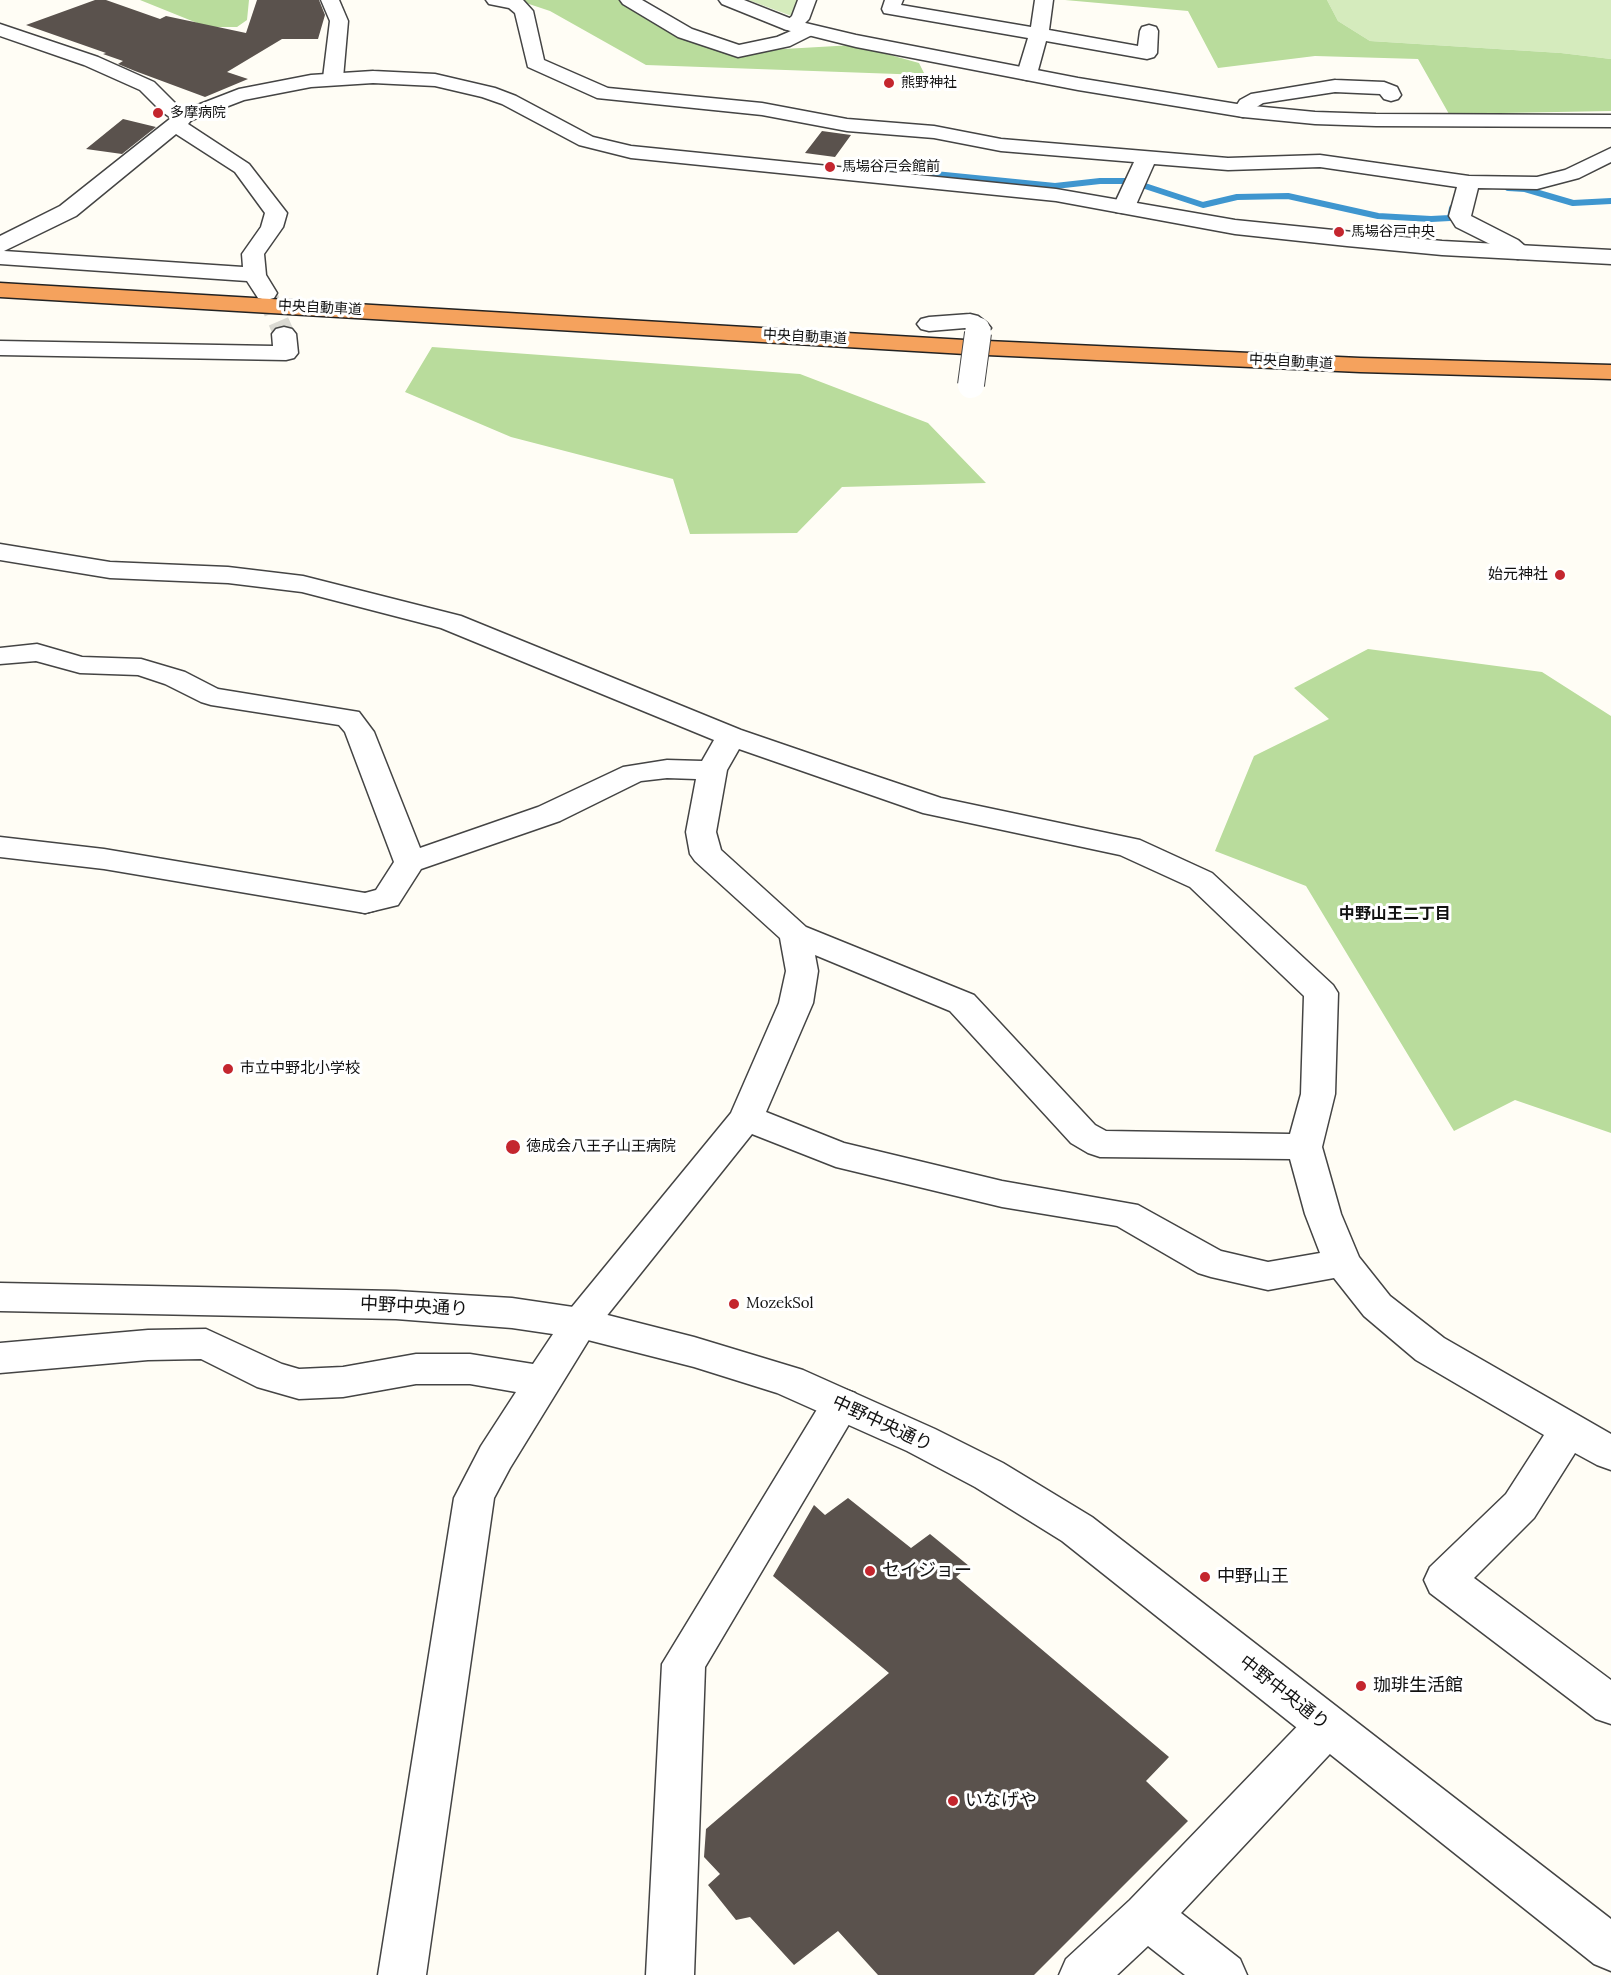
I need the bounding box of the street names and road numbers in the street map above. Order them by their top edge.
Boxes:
street label: 中央自動車道 [278,297,362,319]
street label: 中央自動車道 [763,326,847,348]
street label: 中央自動車道 [1249,351,1333,373]
street label: 中野中央通り [360,1293,468,1321]
street label: 中野中央通り [828,1391,936,1457]
street label: 中野中央通り [1235,1651,1333,1735]

